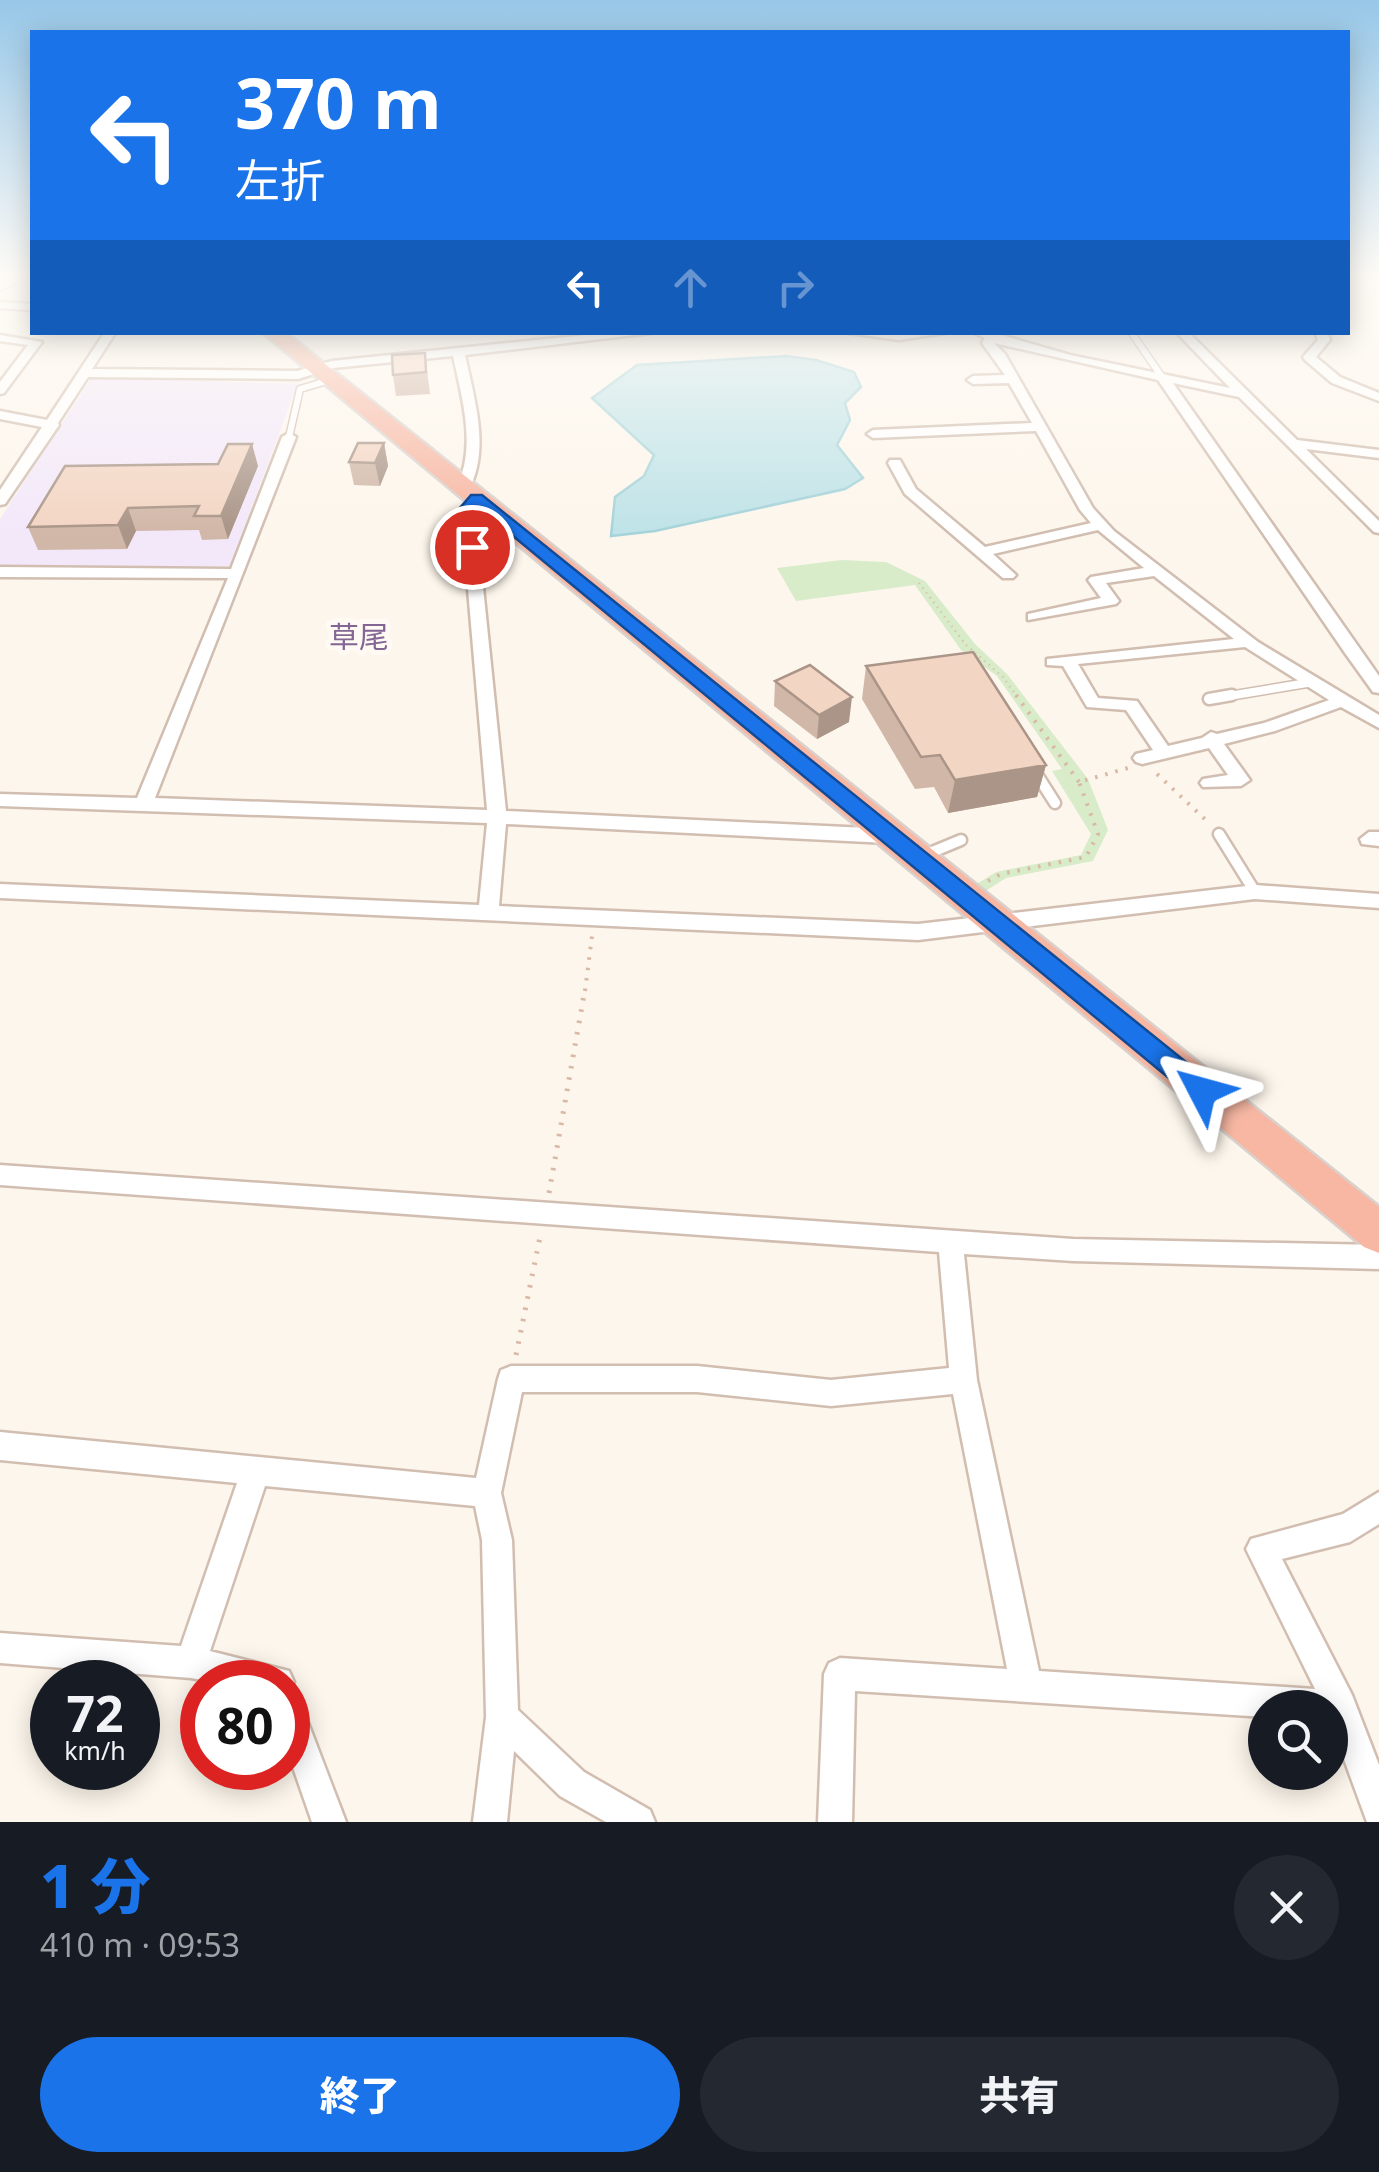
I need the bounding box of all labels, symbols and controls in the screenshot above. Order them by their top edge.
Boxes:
text: 370 m [235,54,442,150]
icon: left [70,70,200,200]
text: 左折 [235,149,325,210]
icon: left [558,260,613,315]
icon: ahead [663,260,718,315]
icon: right [768,260,823,315]
pin [430,505,515,590]
icon: arrive [445,520,500,575]
district label: 草尾 [329,616,389,657]
position arrow [1150,1039,1254,1143]
speed limit sign: 80 [180,1660,310,1790]
text: 72 [66,1679,124,1747]
map controls [1248,1690,1348,1790]
button: search [1248,1690,1348,1790]
text: km/h [64,1733,126,1767]
text: 1 分 [40,1844,150,1926]
button: close [1234,1855,1339,1960]
text: 410 m · 09:53 [40,1923,240,1966]
button: 終了 [40,2037,680,2152]
button: 共有 [700,2037,1339,2152]

